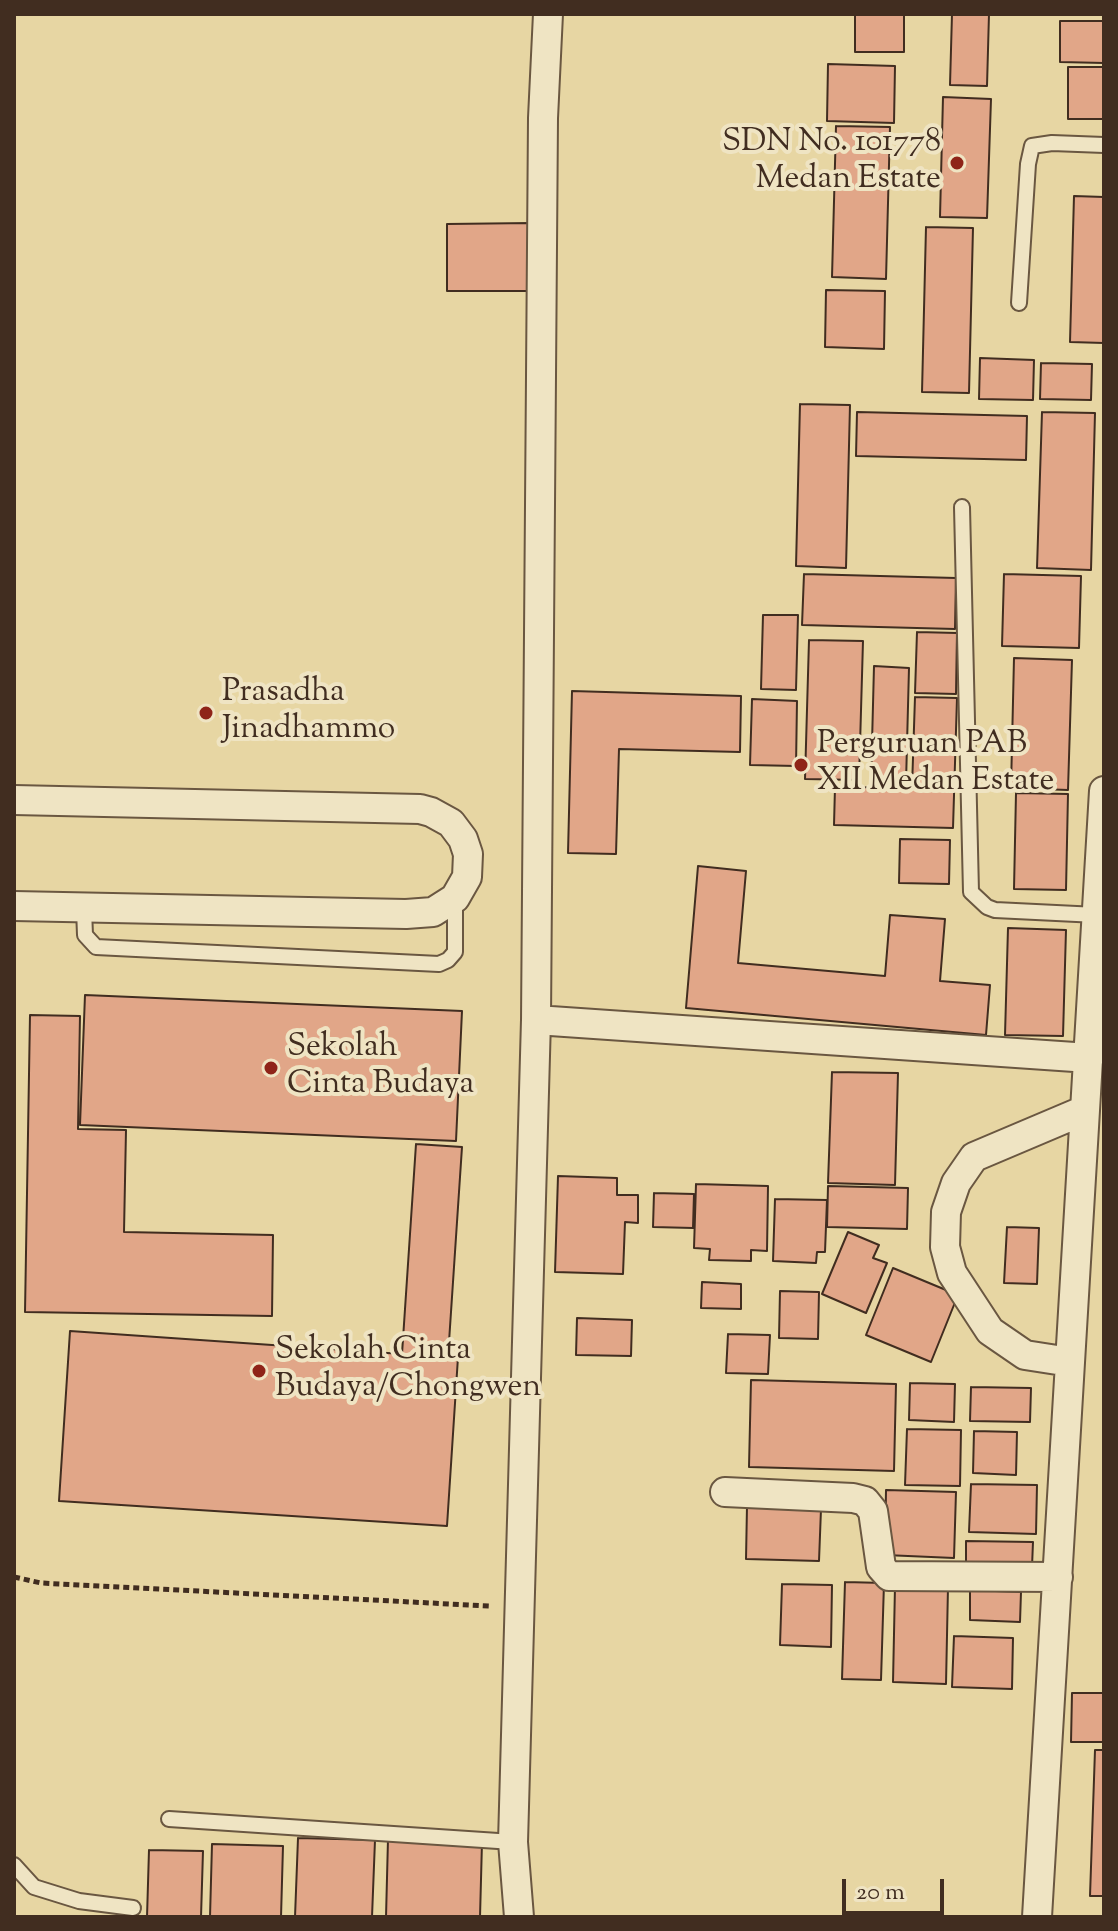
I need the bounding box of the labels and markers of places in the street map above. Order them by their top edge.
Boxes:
place label: SDN No. 101778 Medan Estate [722,126,941,201]
marker: SDN No. 101778 Medan Estate [948,154,966,172]
place label: Prasadha Jinadhammo [222,676,395,751]
marker: Prasadha Jinadhammo [197,704,215,722]
place label: Perguruan PAB XII Medan Estate [817,728,1054,803]
marker: Perguruan PAB XII Medan Estate [792,756,810,774]
place label: Sekolah Cinta Budaya [287,1031,474,1106]
marker: Sekolah Cinta Budaya [262,1059,280,1077]
place label: Sekolah Cinta Budaya/Chongwen [275,1334,541,1409]
marker: Sekolah Cinta Budaya/Chongwen [250,1362,268,1380]

